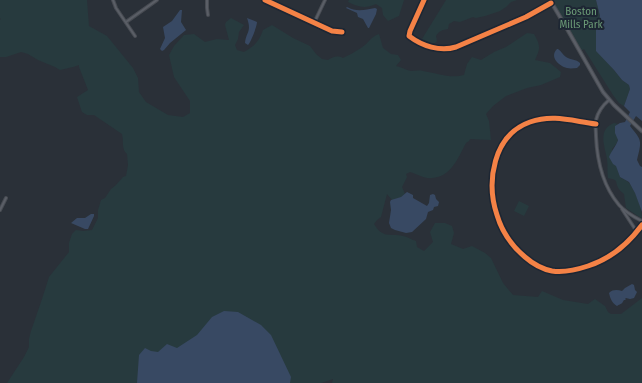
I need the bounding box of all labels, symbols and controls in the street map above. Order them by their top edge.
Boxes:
park label: Boston Mills Park [559,5,603,31]

